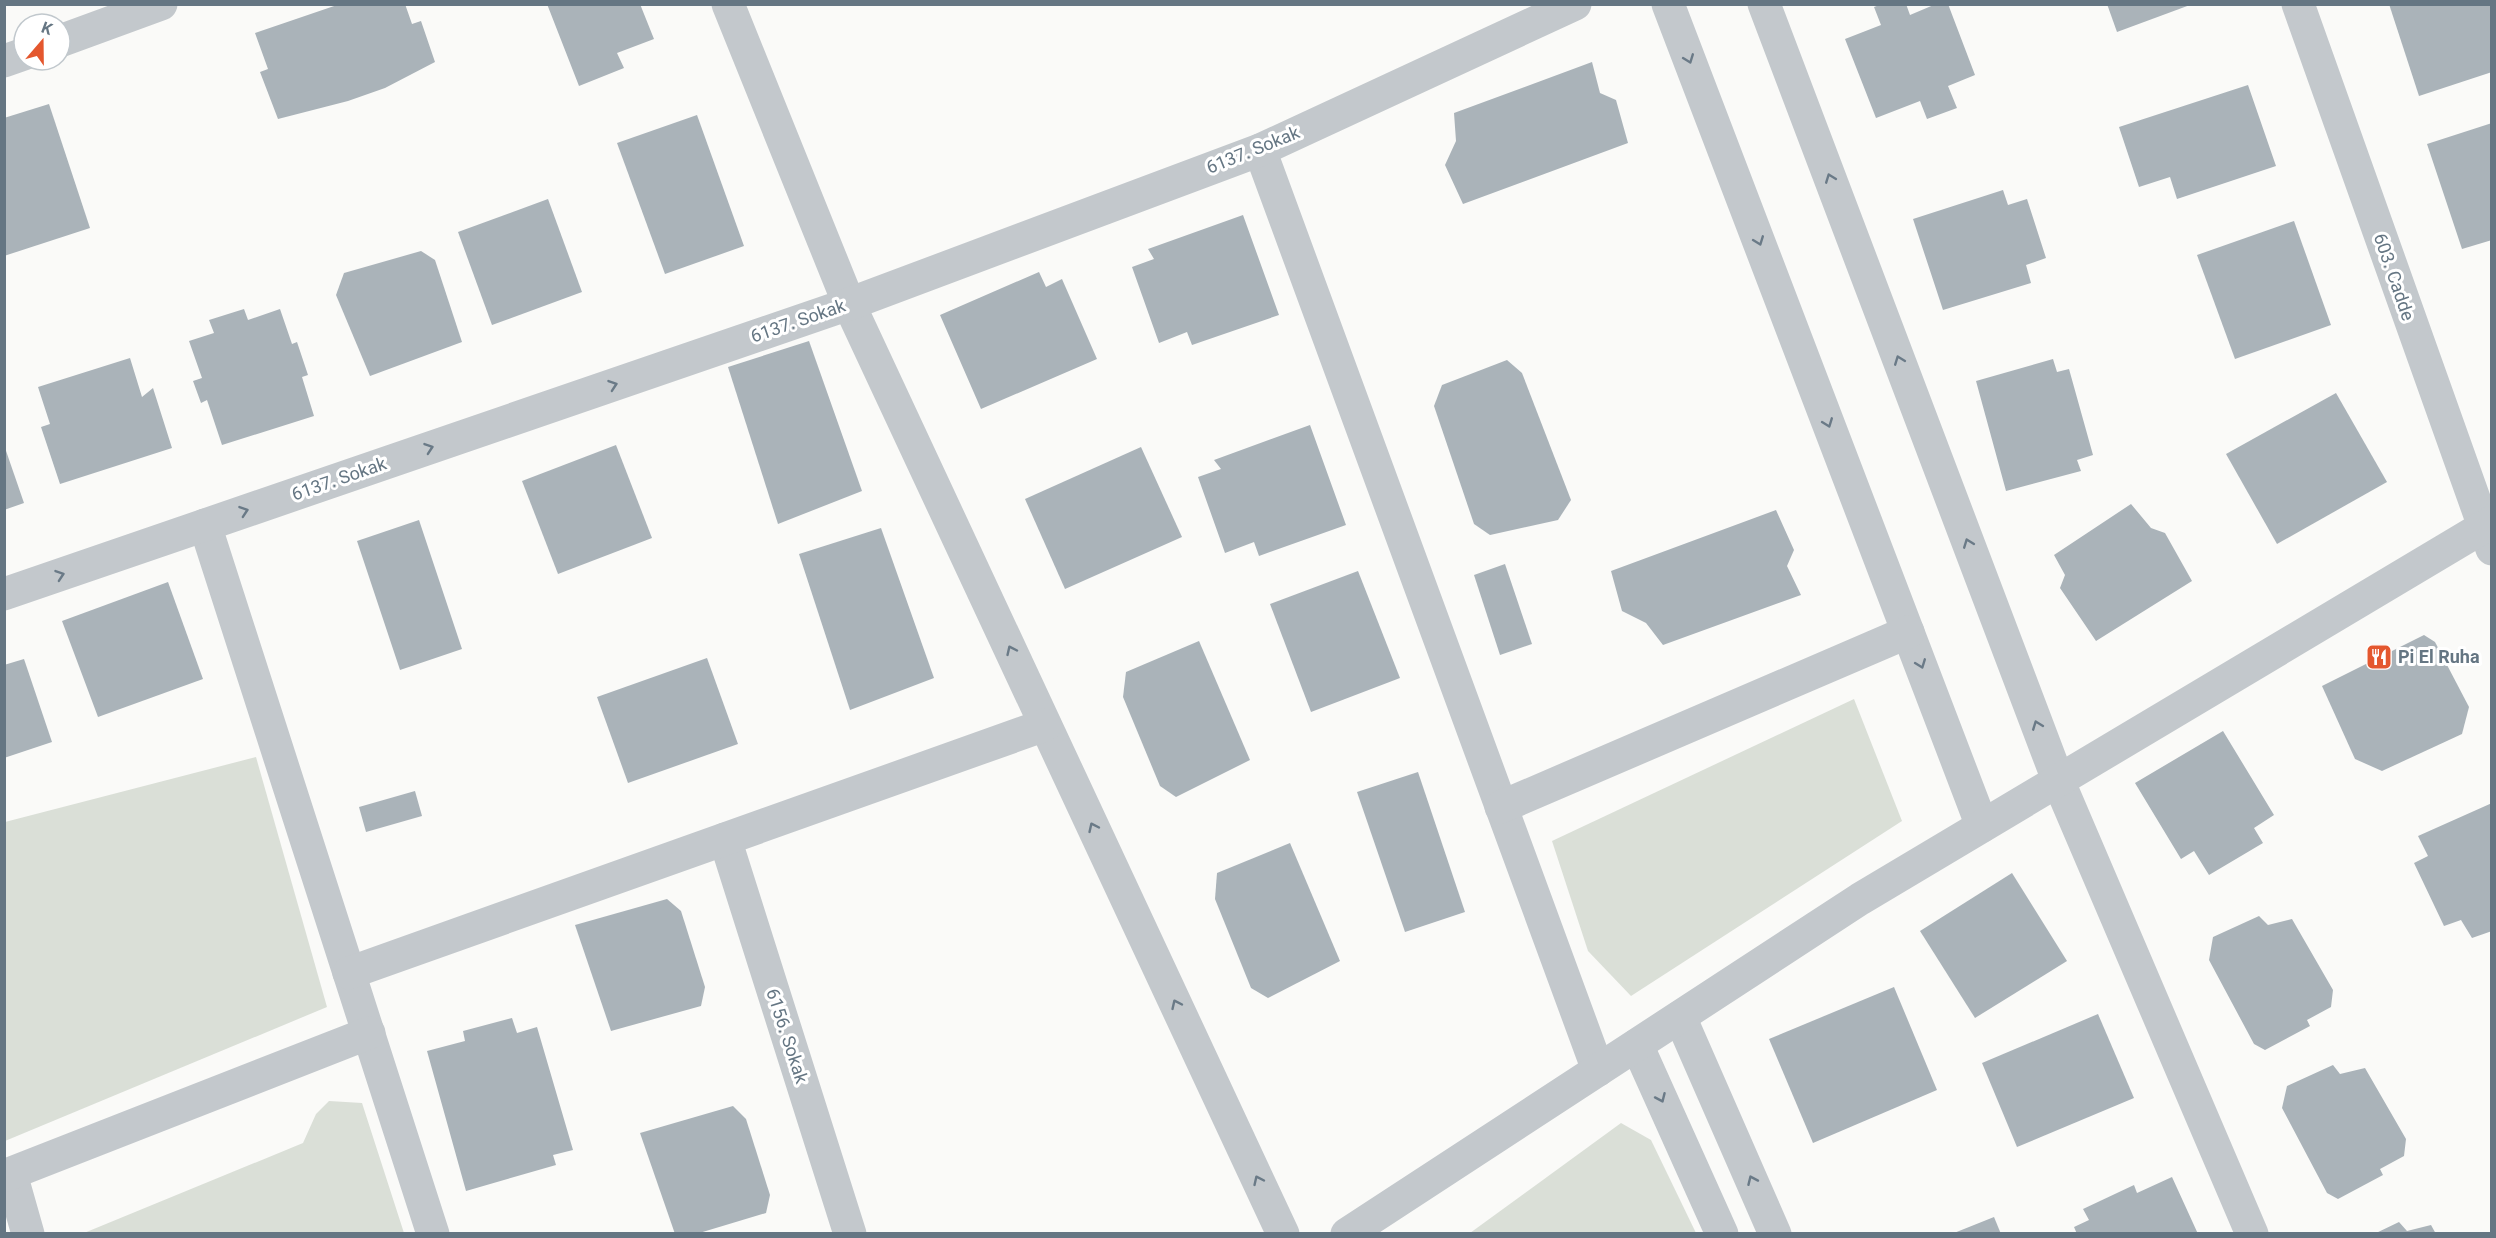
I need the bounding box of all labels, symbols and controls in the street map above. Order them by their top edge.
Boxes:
north arrow [12,12,72,72]
text: K [39,18,56,39]
one-way arrow [1682,53,1694,64]
street label: 6137. Sokak [1203,121,1303,178]
one-way arrow [1824,173,1837,184]
street label: 603. Cadde [2370,230,2419,323]
one-way arrow [1752,235,1764,246]
street label: 6137. Sokak [748,294,849,347]
one-way arrow [1894,356,1906,367]
one-way arrow [607,379,618,392]
one-way arrow [1821,418,1834,428]
one-way arrow [423,443,434,455]
street label: 6137. Sokak [289,452,390,505]
one-way arrow [238,506,249,519]
one-way arrow [1963,538,1975,549]
one-way arrow [54,569,65,582]
restaurant icon: Pi El Ruha [2364,642,2394,672]
one-way arrow [1006,646,1018,657]
place label: Pi El Ruha [2398,646,2480,667]
one-way arrow [1913,659,1926,669]
one-way arrow [2032,720,2045,731]
one-way arrow [1089,822,1101,833]
street label: 6156. Sokak [762,986,813,1087]
one-way arrow [1171,999,1183,1010]
one-way arrow [1653,1092,1665,1103]
one-way arrow [1747,1175,1759,1186]
one-way arrow [1253,1176,1265,1187]

